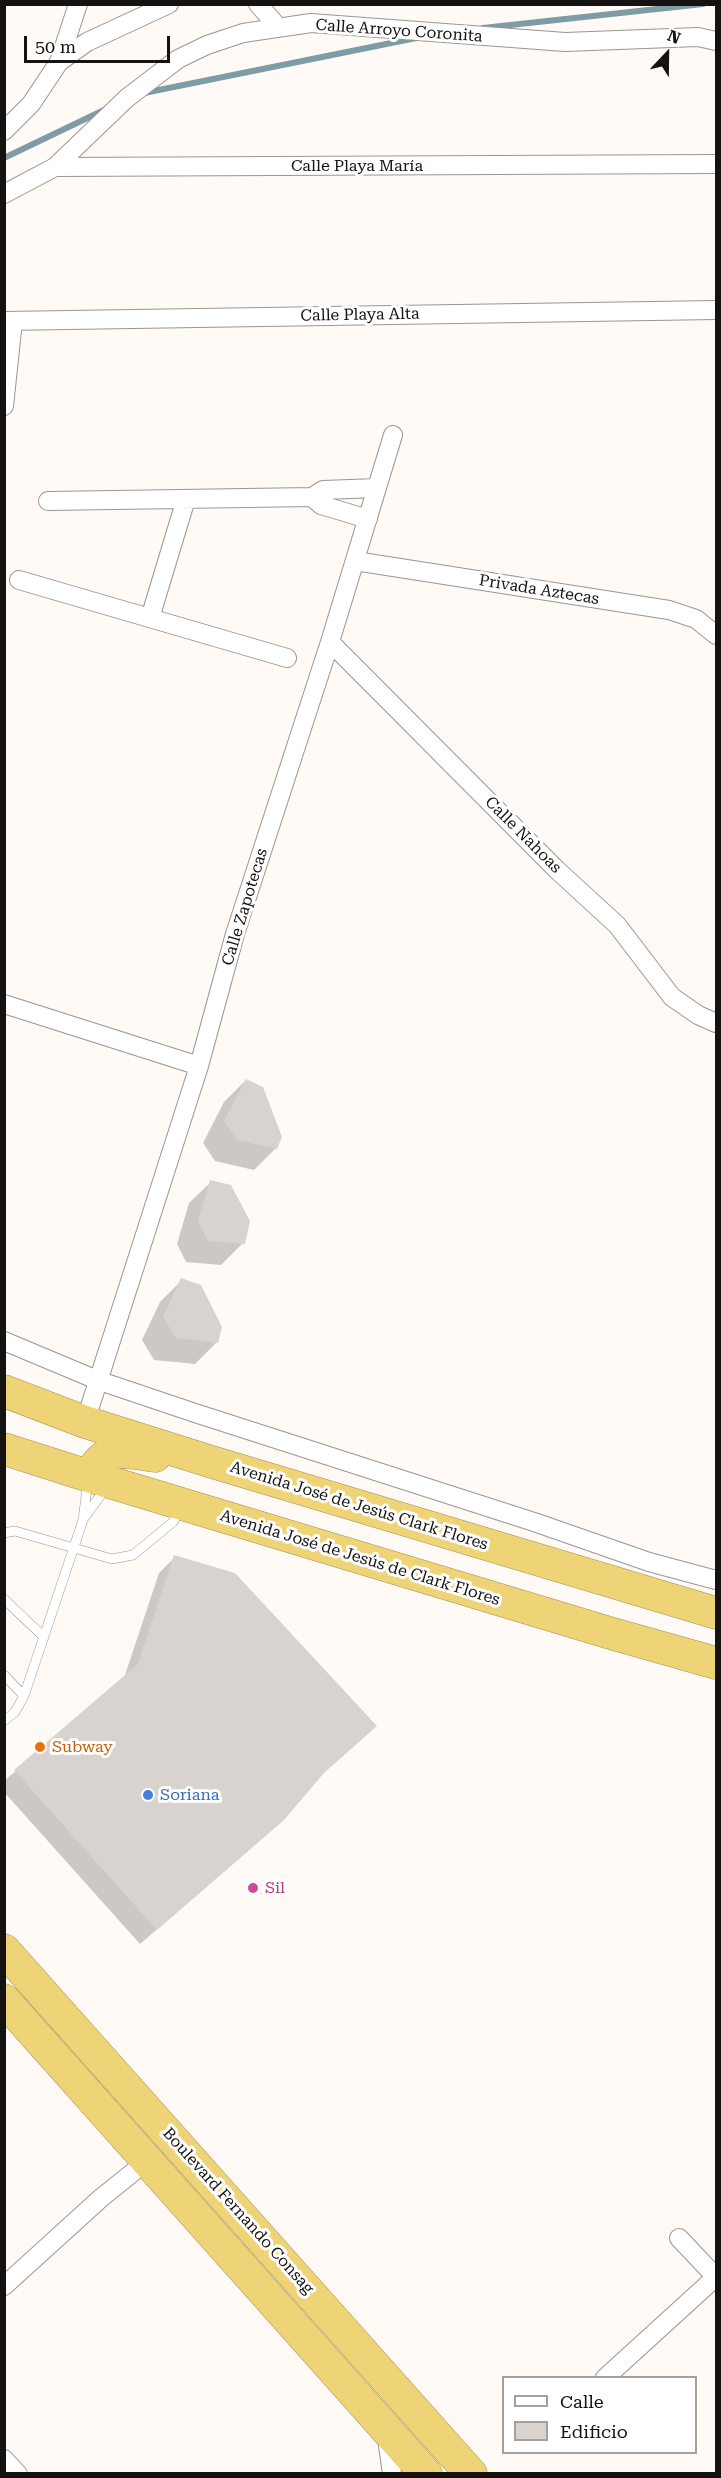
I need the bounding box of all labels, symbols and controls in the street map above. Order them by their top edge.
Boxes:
street label: Calle Arroyo Coronita [315,16,483,46]
scale bar [27,24,172,62]
north arrow [637,24,697,84]
text: N [665,26,683,48]
text: 50 m [35,36,76,57]
street label: Calle Playa María [291,156,423,176]
street label: Calle Playa Alta [300,304,420,326]
street label: Privada Aztecas [478,571,600,609]
street label: Calle Nahoas [481,793,565,877]
street label: Calle Zapotecas [218,846,272,968]
street label: Avenida José de Jesús Clark Flores [228,1458,490,1554]
street label: Avenida José de Jesús de Clark Flores [218,1506,502,1610]
place label: Subway [52,1737,113,1757]
marker: Subway [33,1740,47,1754]
place label: Soriana [160,1785,219,1805]
marker: Soriana [141,1788,155,1802]
place label: Sil [265,1878,285,1898]
marker: Sil [246,1881,260,1895]
street label: Boulevard Fernando Consag [158,2124,318,2298]
legend [502,2376,697,2454]
text: Calle [560,2391,604,2412]
text: Edificio [560,2421,628,2442]

